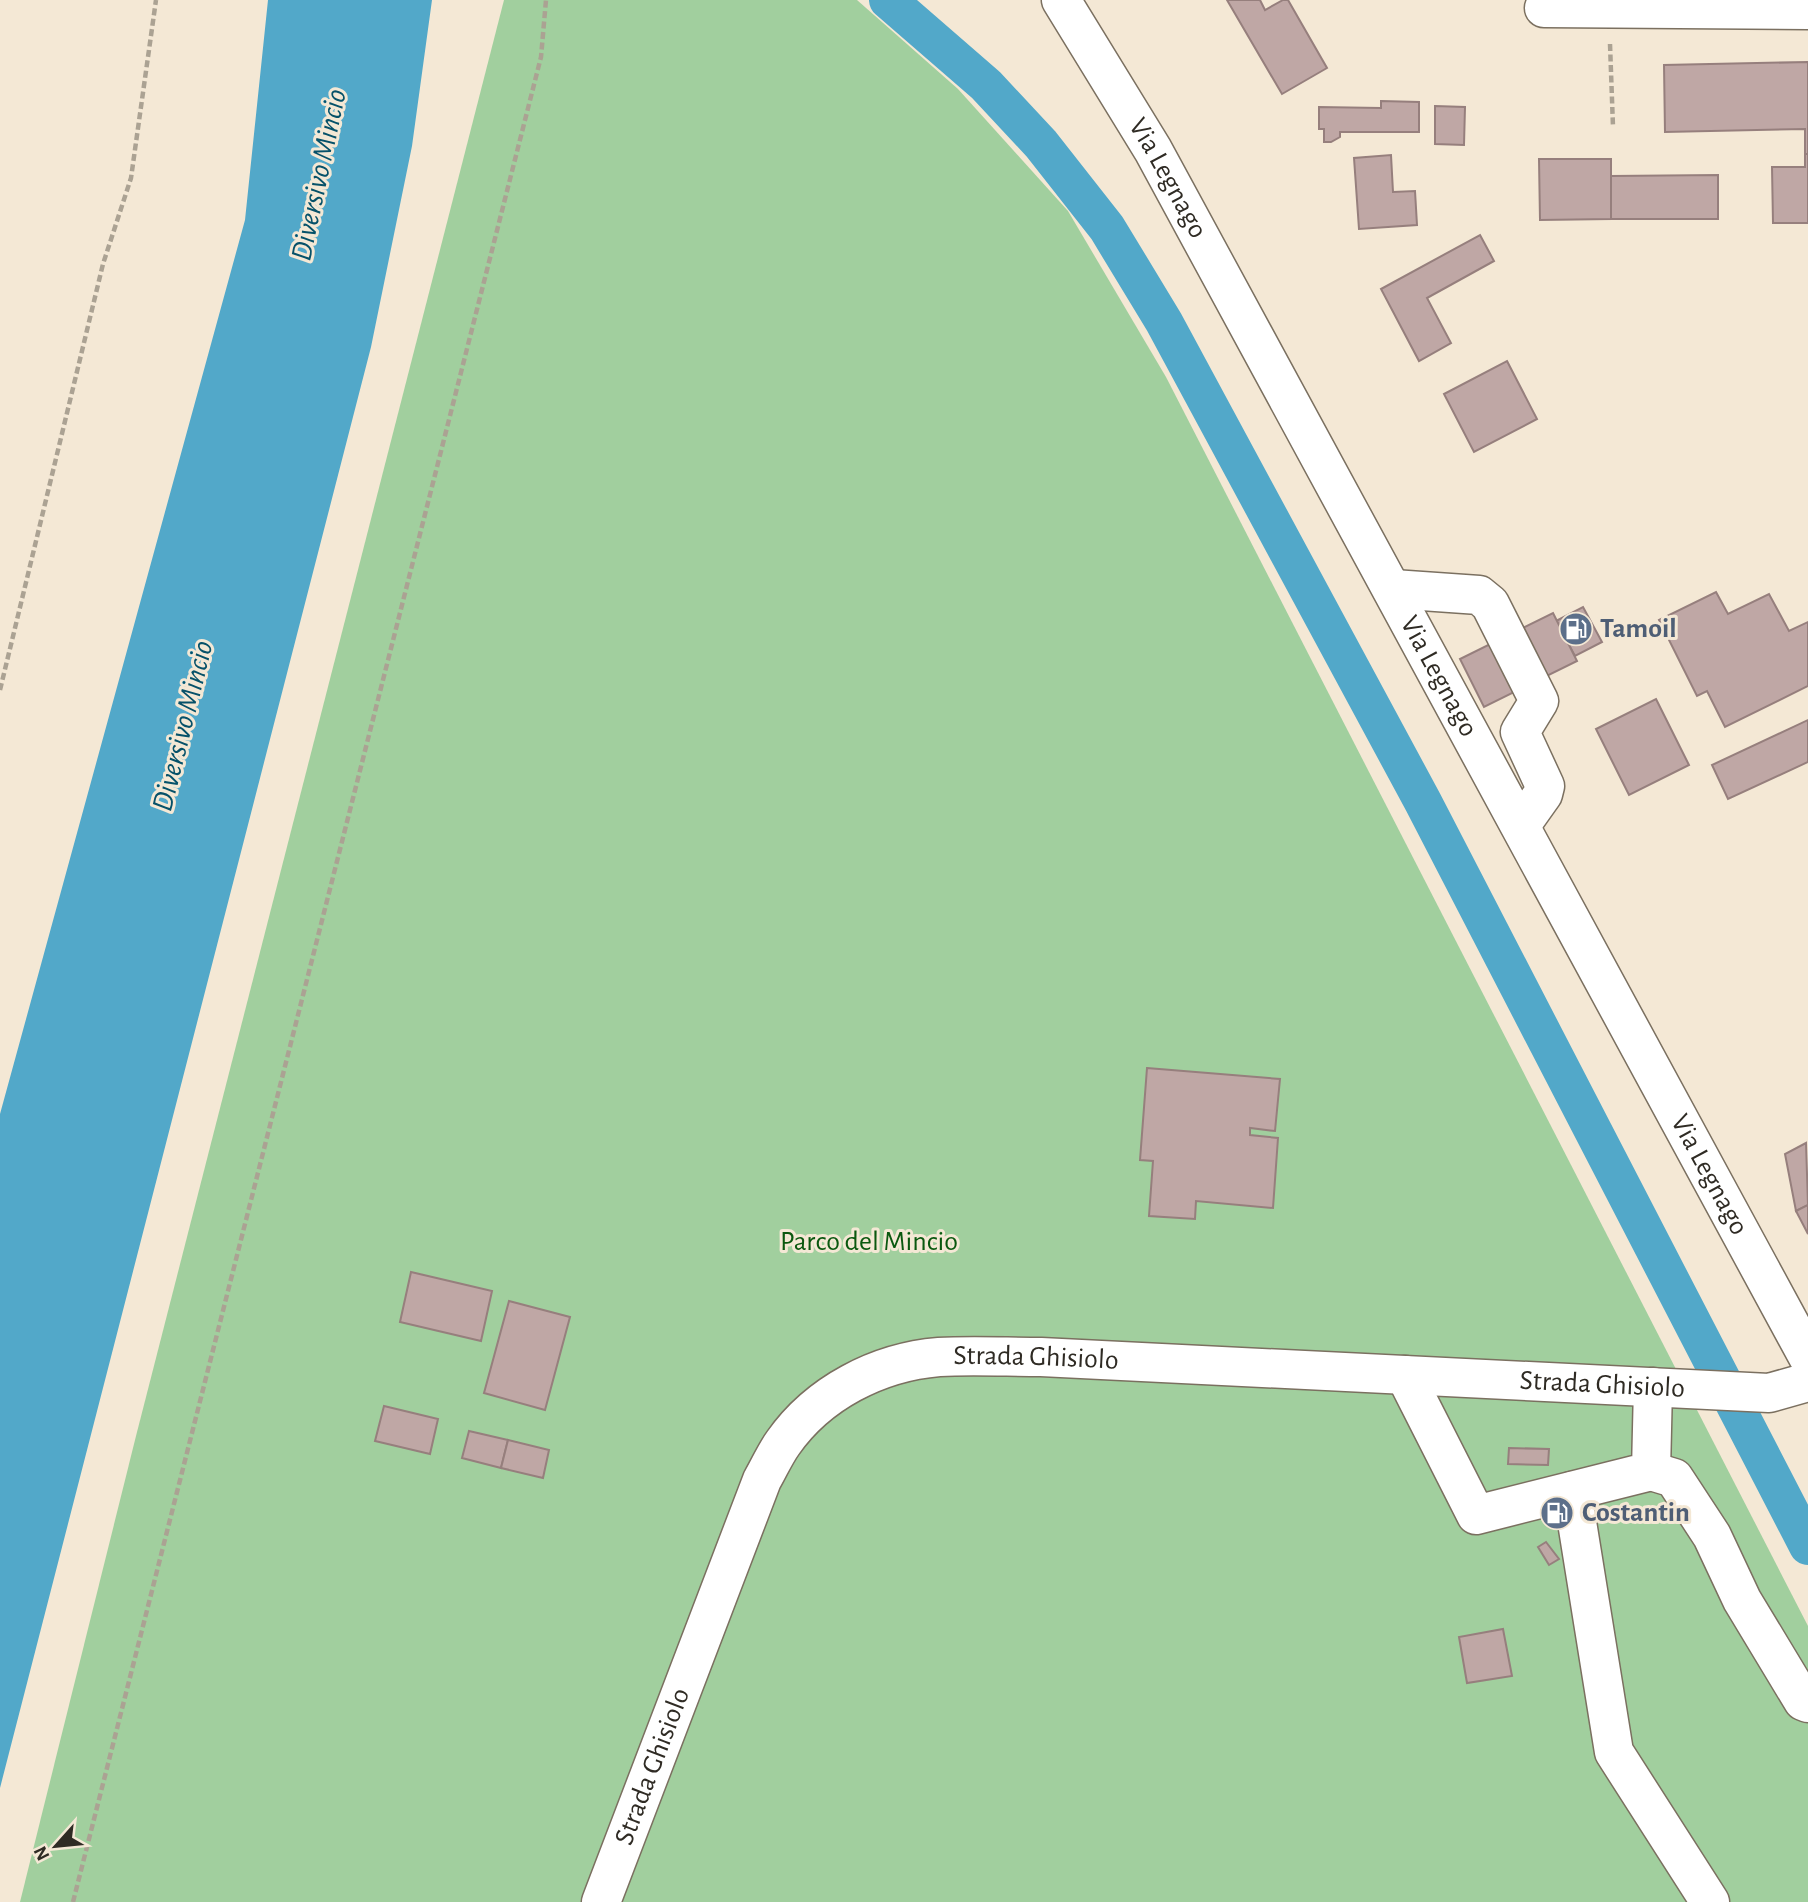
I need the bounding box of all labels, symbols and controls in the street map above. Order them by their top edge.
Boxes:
water label: Diversivo Mincio [286,86,352,264]
street label: Via Legnago [1123,114,1212,243]
fuel station icon: Tamoil [1557,610,1595,648]
street label: Via Legnago [1395,612,1483,741]
place label: Tamoil [1600,615,1677,643]
water label: Diversivo Mincio [147,638,219,814]
street label: Via Legnago [1665,1110,1753,1240]
park label: Parco del Mincio [780,1228,958,1256]
street label: Strada Ghisiolo [953,1342,1119,1375]
street label: Strada Ghisiolo [1519,1367,1686,1403]
fuel station icon: Costantin [1538,1494,1576,1532]
place label: Costantin [1582,1499,1690,1527]
street label: Strada Ghisiolo [610,1684,695,1849]
north arrow [21,1811,91,1881]
text: N [31,1843,54,1863]

